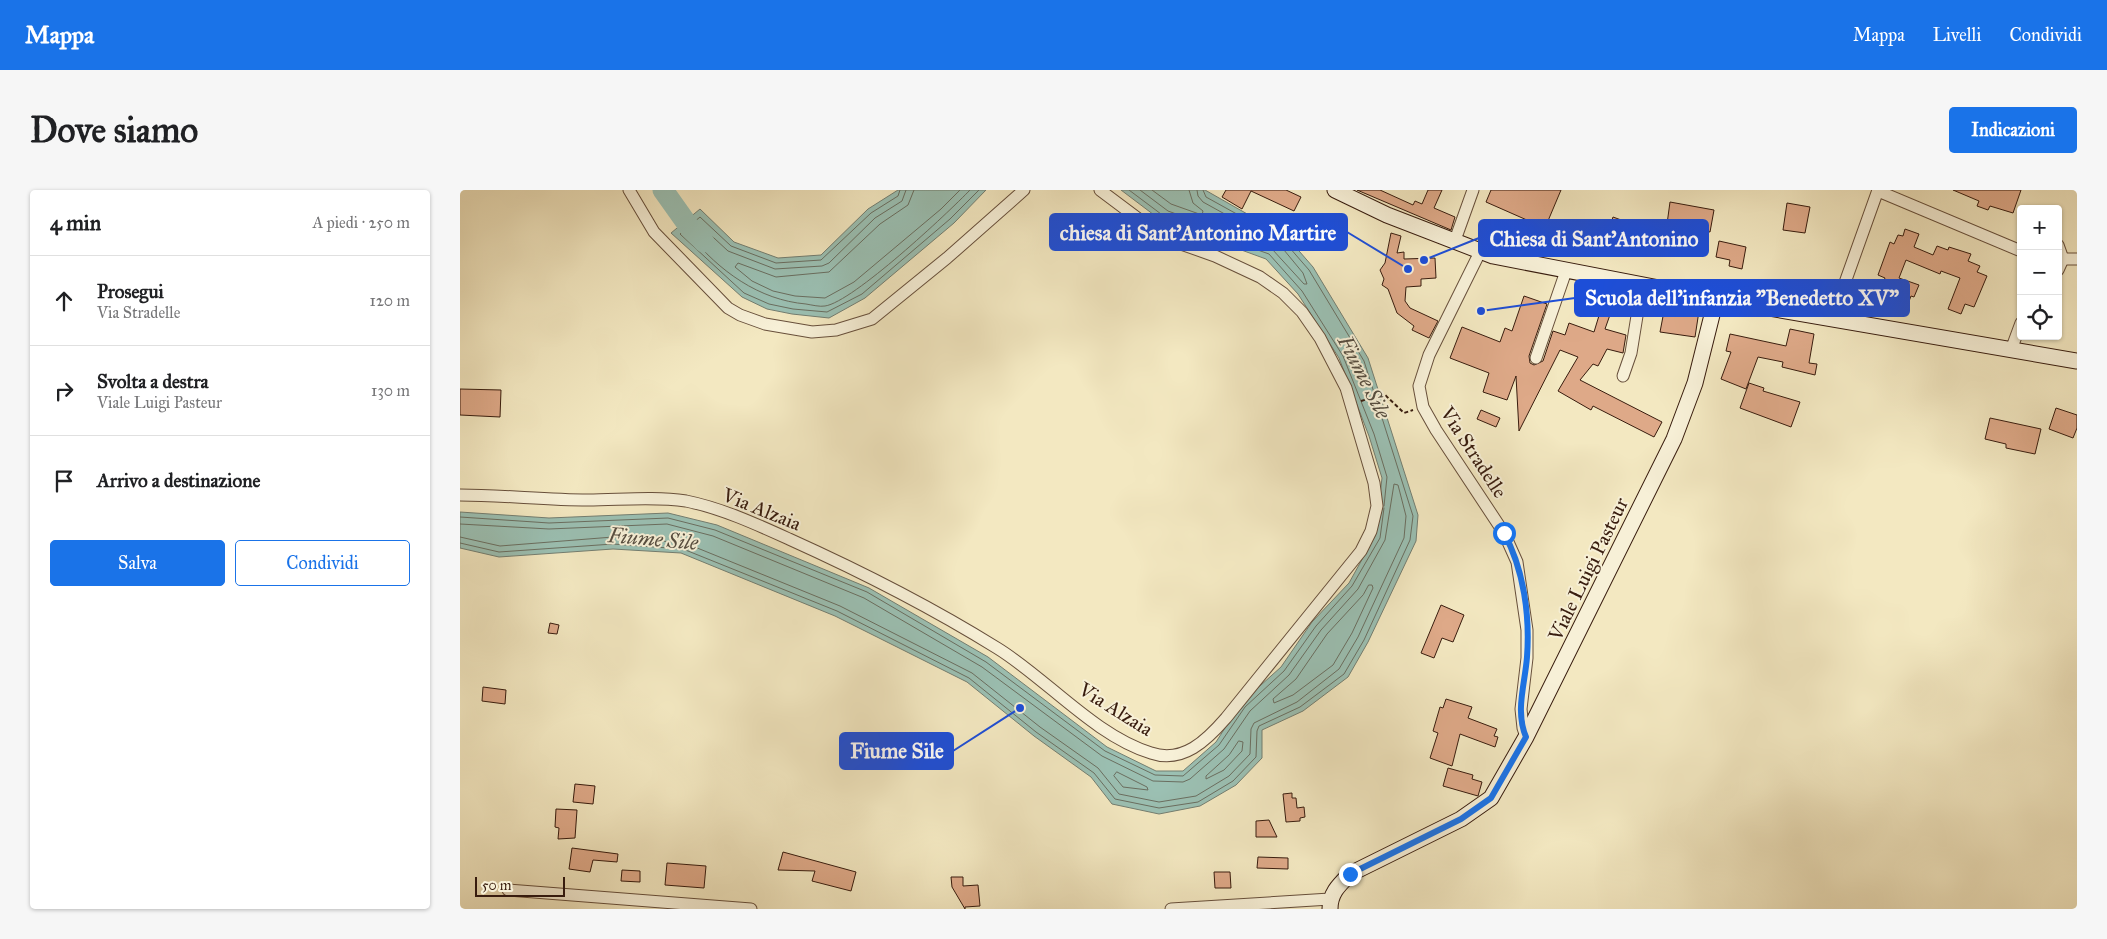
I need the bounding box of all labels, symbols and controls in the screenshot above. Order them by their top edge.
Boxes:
text: Mappa [25,20,94,50]
text: Mappa [1853,24,1905,46]
text: Livelli [1933,24,1981,46]
text: Condividi [2009,24,2082,46]
button: Indicazioni [1949,107,2077,153]
text: Dove siamo [30,109,198,152]
map controls [2017,205,2062,340]
button: + [2017,205,2062,250]
text: 4 min [50,210,101,236]
text: A piedi · 250 m [313,213,410,232]
callout: chiesa di Sant'Antonino Martire [1050,214,1347,250]
text: chiesa di Sant'Antonino Martire [1060,220,1336,246]
callout: Chiesa di Sant'Antonino [1479,220,1708,256]
text: Chiesa di Sant'Antonino [1489,226,1699,252]
button: − [2017,250,2062,295]
text: Prosegui [97,280,164,303]
callout: Scuola dell'infanzia "Benedetto XV" [1575,280,1909,316]
text: Scuola dell'infanzia "Benedetto XV" [1585,285,1899,311]
icon: ahead [50,287,78,315]
text: 120 m [370,291,410,310]
button: locate [2017,295,2062,340]
text: Via Stradelle [97,303,180,322]
water label: Fiume Sile [1331,330,1397,424]
text: Svolta a destra [97,370,209,393]
icon: right [50,377,78,405]
text: 130 m [371,381,410,400]
text: Viale Luigi Pasteur [97,393,222,412]
street label: Via Stradelle [1435,401,1512,502]
icon: arrive [50,467,78,495]
text: Arrivo a destinazione [97,469,260,492]
street label: Via Alzaia [718,482,805,536]
street label: Viale Luigi Pasteur [1543,493,1634,646]
water label: Fiume Sile [606,522,700,556]
route start [1493,522,1516,545]
button: Salva [50,540,225,586]
button: Condividi [235,540,410,586]
street label: Via Alzaia [1074,676,1158,741]
callout: Fiume Sile [840,733,953,769]
text: Fiume Sile [850,738,944,764]
route end [1339,863,1362,886]
scale bar [475,874,565,897]
text: 50 m [482,877,511,894]

